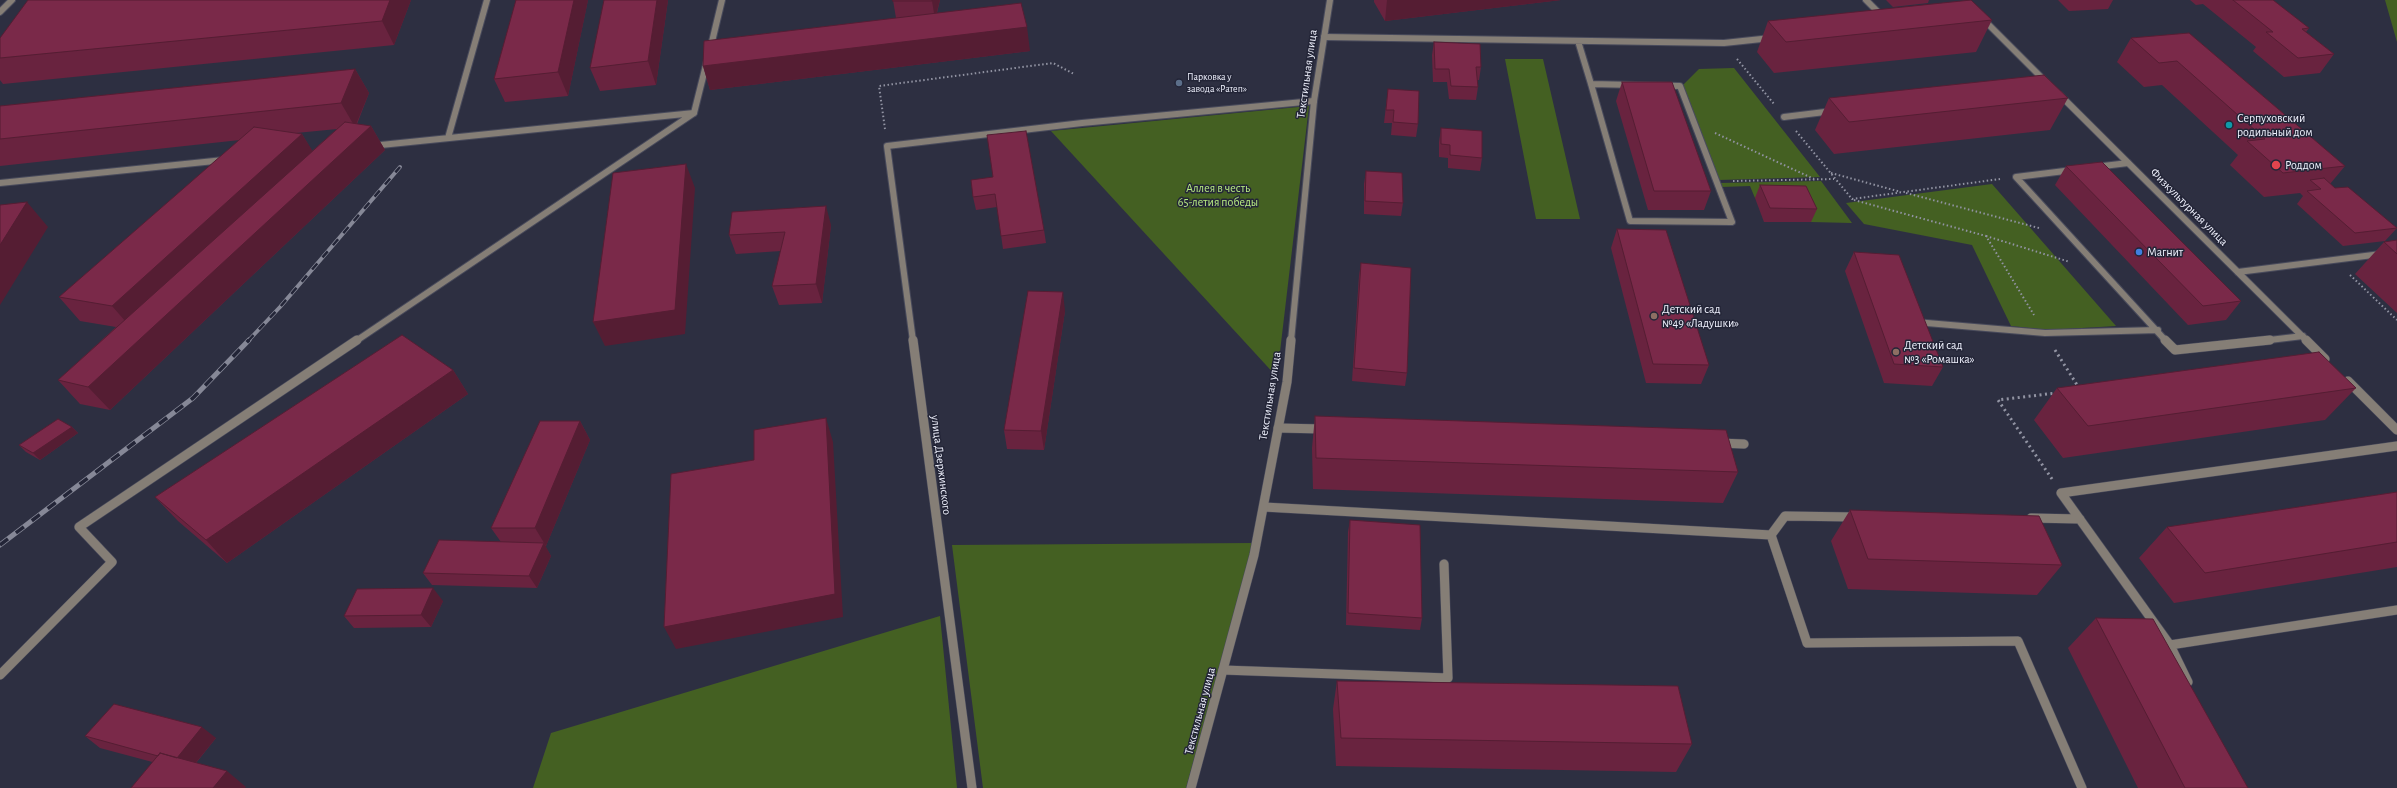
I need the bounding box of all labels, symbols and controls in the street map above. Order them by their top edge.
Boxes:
street label: Текстильная улица [1294,29,1320,119]
place label: Парковка у завода «Ратеп» [1187,71,1247,94]
marker: Парковка у завода «Ратеп» [1174,78,1184,88]
place label: Серпуховский родильный дом [2237,111,2313,139]
marker: Серпуховский родильный дом [2224,120,2234,130]
place label: Роддом [2285,158,2322,172]
marker: Роддом [2270,159,2282,171]
street label: Физкультурная улица [2147,165,2231,249]
park label: Аллея в честь 65-летия победы [1178,181,1258,209]
place label: Магнит [2147,245,2183,259]
marker: Магнит [2134,247,2144,257]
place label: Детский сад №49 «Ладушки» [1662,302,1739,330]
marker: Детский сад №49 «Ладушки» [1649,311,1659,321]
place label: Детский сад №3 «Ромашка» [1904,338,1974,366]
marker: Детский сад №3 «Ромашка» [1891,347,1901,357]
street label: Текстильная улица [1256,351,1284,441]
street label: улица Дзержинского [928,414,954,516]
street label: Текстильная улица [1181,666,1219,756]

